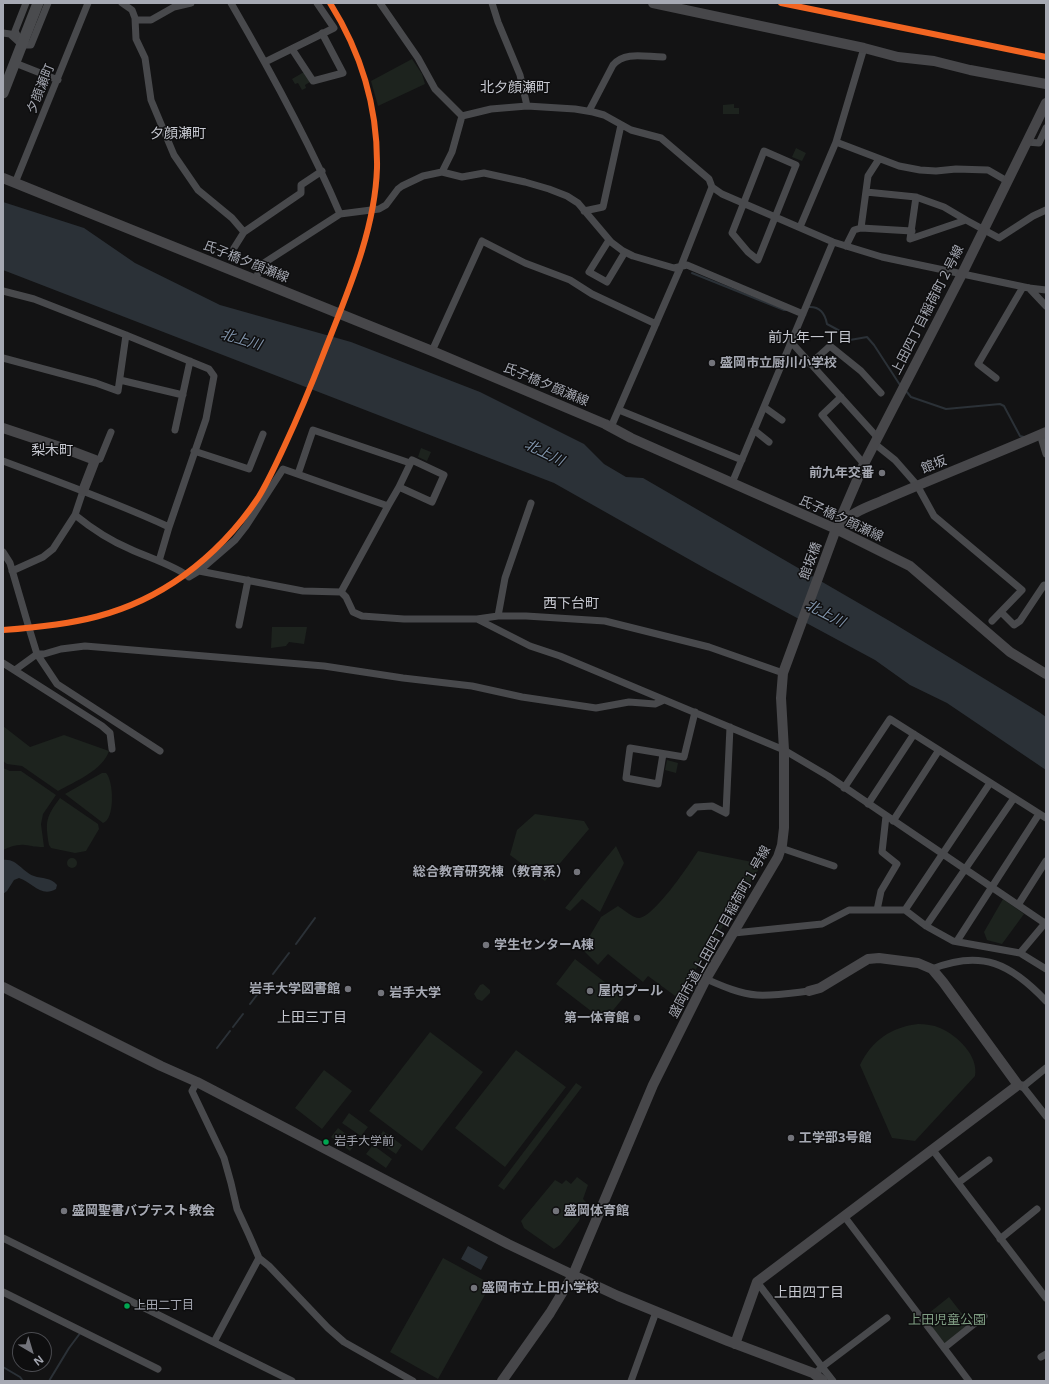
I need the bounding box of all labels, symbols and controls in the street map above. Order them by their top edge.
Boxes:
street label: 夕顔瀬町 [24,62,58,116]
district label: 北夕顔瀬町 [480,80,550,96]
district label: 夕顔瀬町 [150,126,206,142]
street label: 氏子橋夕顔瀬線 [201,238,291,286]
street label: 上田四丁目稲荷町２号線 [889,243,967,377]
water label: 北上川 [218,326,264,354]
district label: 前九年一丁目 [768,330,852,346]
place label: 盛岡市立厨川小学校 [720,355,837,371]
marker: 盛岡市立厨川小学校 [707,358,717,368]
street label: 氏子橋夕顔瀬線 [501,360,591,410]
water label: 北上川 [521,436,567,470]
district label: 梨木町 [31,443,73,459]
street label: 館坂 [919,453,949,477]
place label: 前九年交番 [809,465,874,481]
marker: 前九年交番 [877,468,887,478]
street label: 氏子橋夕顔瀬線 [796,493,886,545]
street label: 館坂橋 [797,540,825,582]
district label: 西下台町 [543,596,599,612]
water label: 北上川 [802,597,848,631]
street label: 盛岡市道上田四丁目稲荷町１号線 [666,843,774,1021]
place label: 総合教育研究棟（教育系） [413,864,569,880]
marker: 総合教育研究棟（教育系） [572,867,582,877]
place label: 学生センターA棟 [494,937,594,953]
marker: 学生センターA棟 [481,940,491,950]
place label: 岩手大学図書館 [249,981,340,997]
place label: 屋内プール [598,983,663,999]
marker: 岩手大学図書館 [343,984,353,994]
place label: 岩手大学 [389,985,441,1001]
marker: 屋内プール [585,986,595,996]
marker: 岩手大学 [376,988,386,998]
district label: 上田三丁目 [277,1010,347,1026]
place label: 第一体育館 [564,1010,629,1026]
marker: 第一体育館 [632,1013,642,1023]
place label: 工学部3号館 [799,1130,871,1146]
marker: 工学部3号館 [786,1133,796,1143]
place label: 岩手大学前 [334,1135,394,1149]
marker: 岩手大学前 [321,1137,331,1147]
place label: 盛岡聖書バプテスト教会 [72,1203,215,1219]
place label: 盛岡体育館 [564,1203,629,1219]
marker: 盛岡聖書バプテスト教会 [59,1206,69,1216]
marker: 盛岡体育館 [551,1206,561,1216]
place label: 盛岡市立上田小学校 [482,1280,599,1296]
marker: 盛岡市立上田小学校 [469,1283,479,1293]
district label: 上田四丁目 [774,1285,844,1301]
place label: 上田二丁目 [134,1299,194,1313]
marker: 上田二丁目 [122,1301,132,1311]
park label: 上田児童公園 [908,1312,986,1328]
north arrow [12,1332,52,1372]
text: N [31,1352,47,1370]

